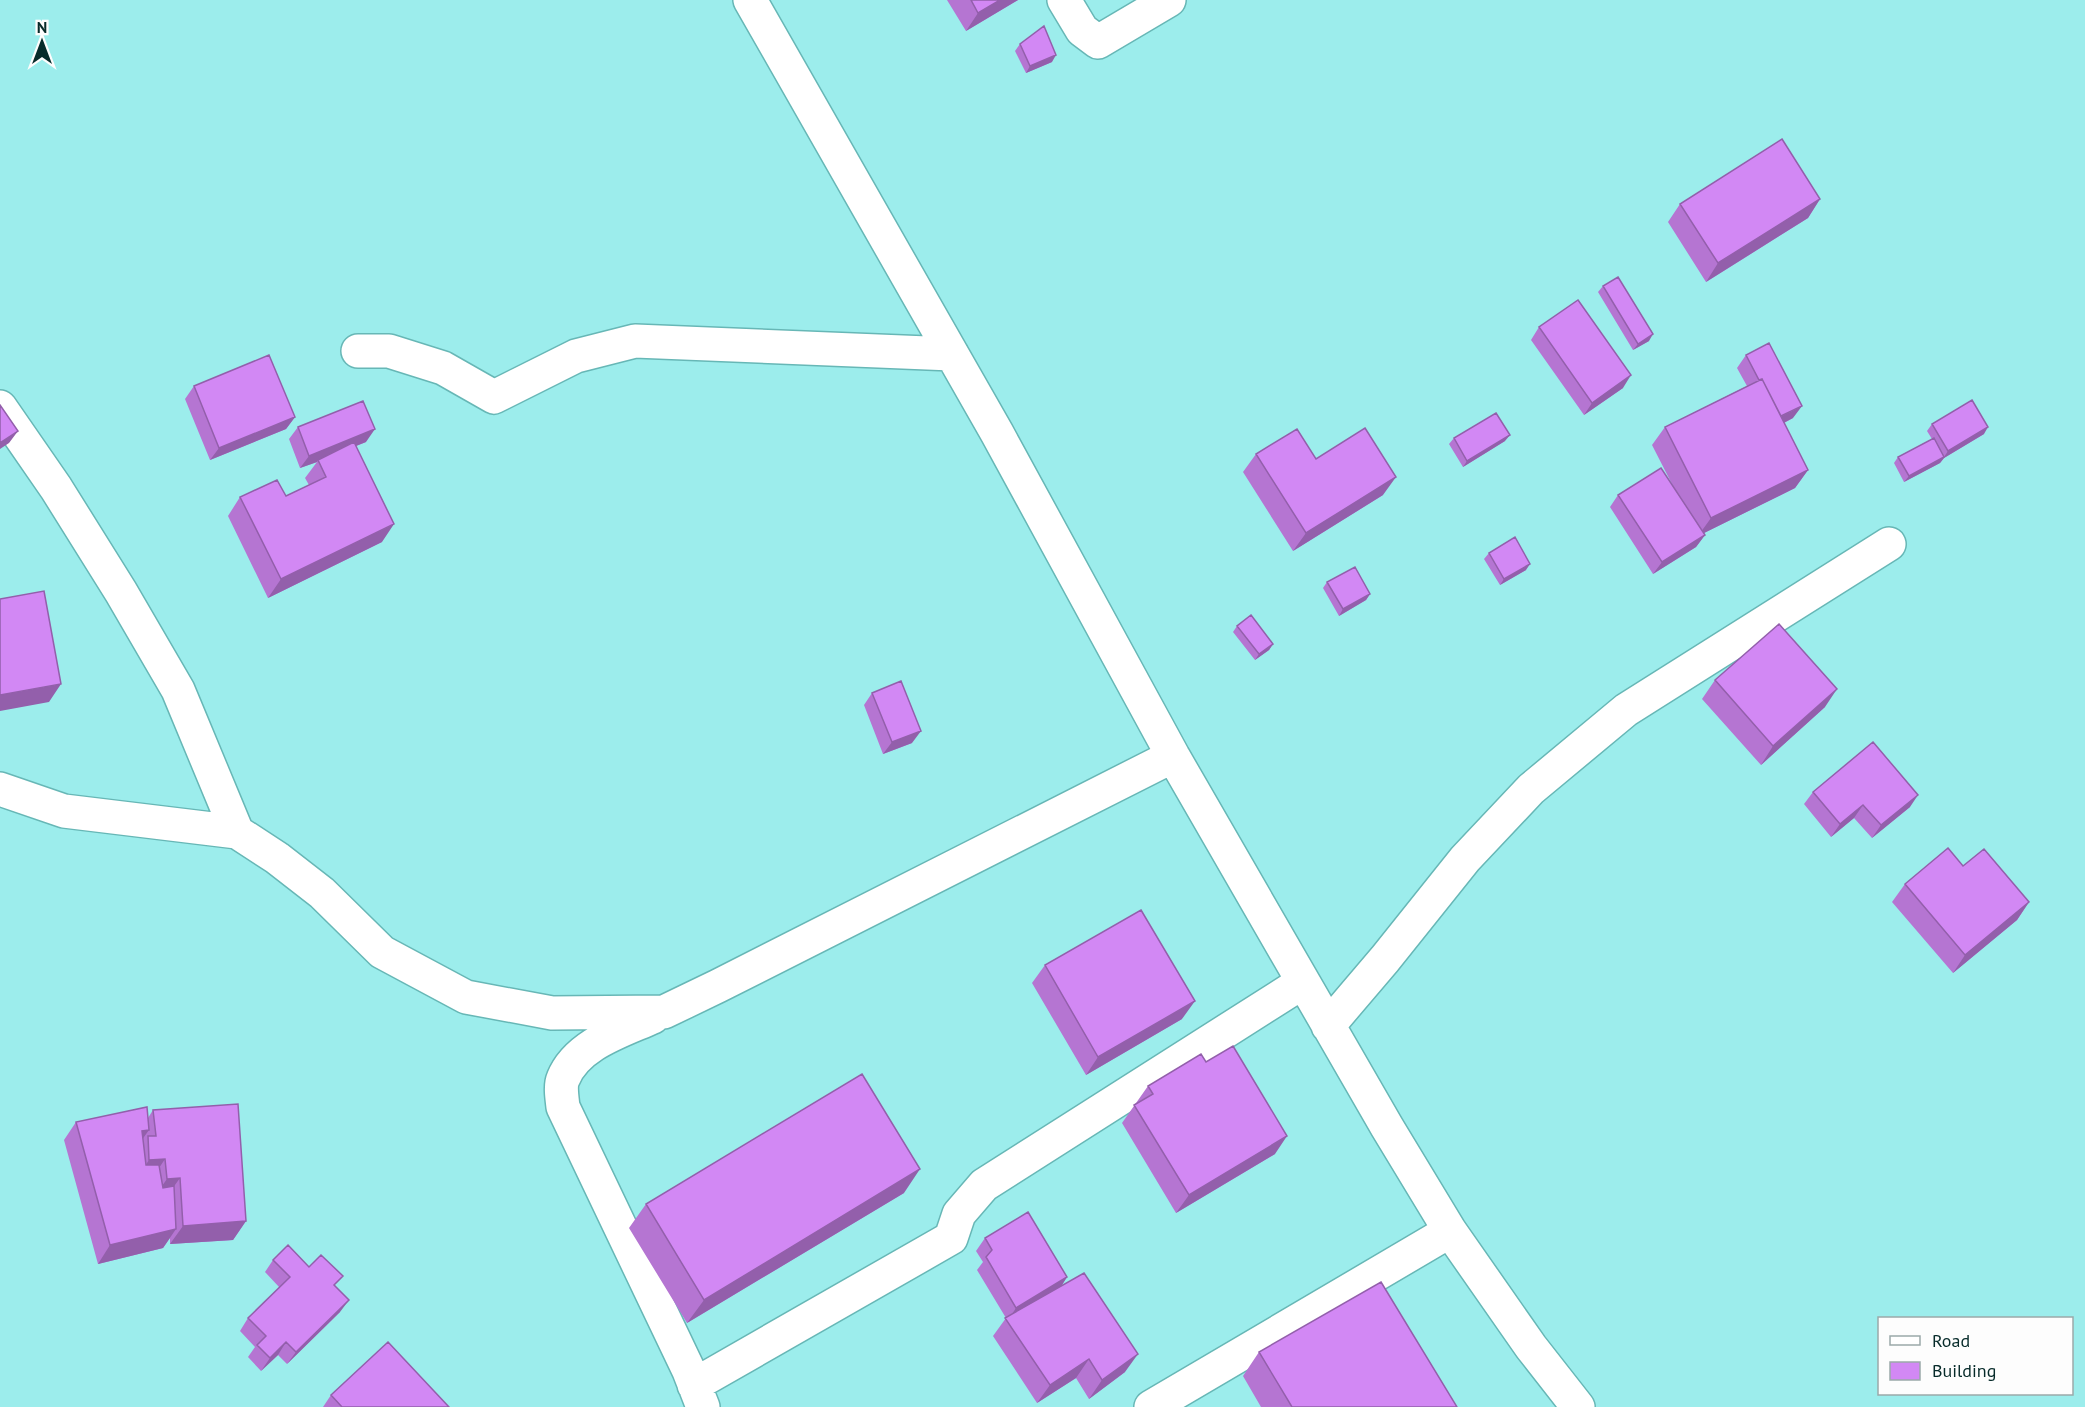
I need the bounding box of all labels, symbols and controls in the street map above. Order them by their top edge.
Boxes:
north arrow [12,12,72,72]
text: N [37,17,47,37]
legend [1878,1317,2073,1395]
text: Road [1932,1329,1970,1352]
text: Building [1932,1359,1996,1382]

